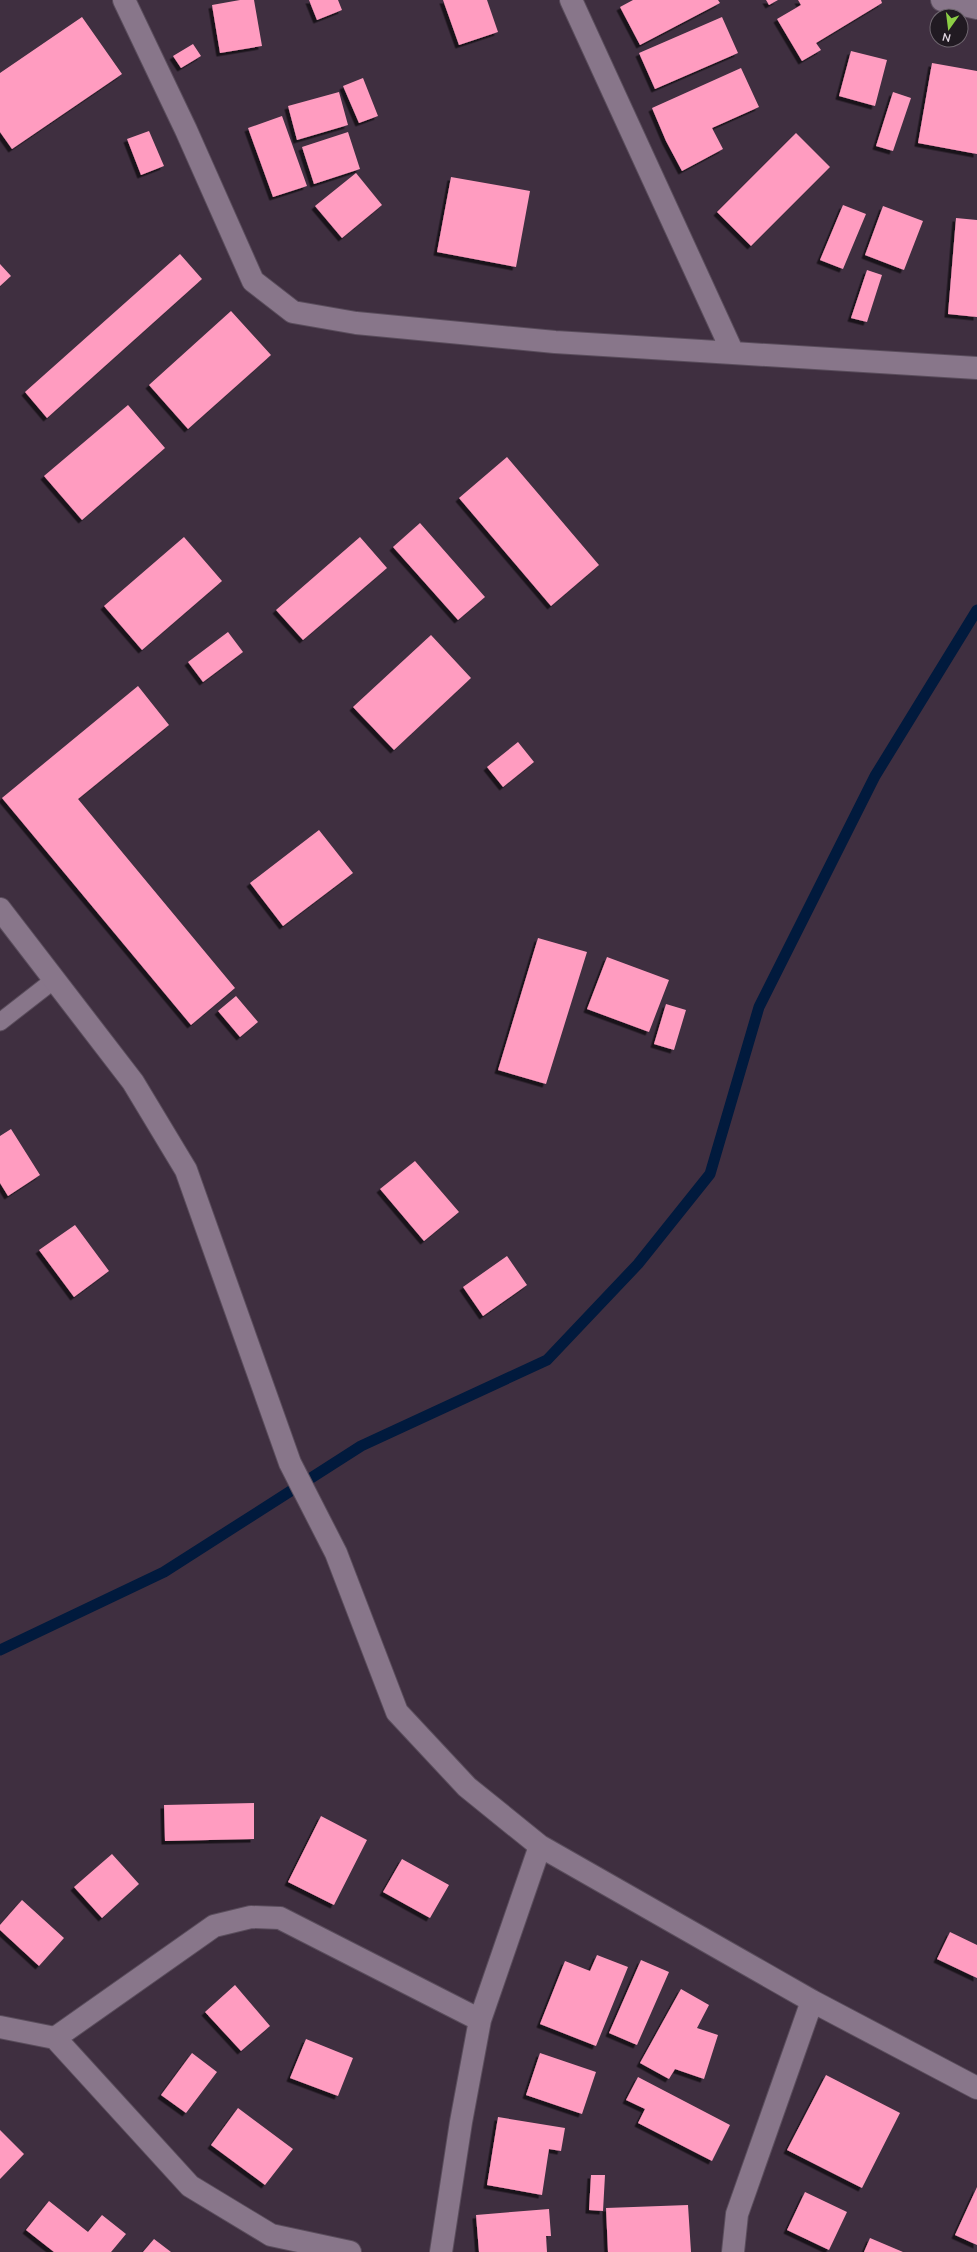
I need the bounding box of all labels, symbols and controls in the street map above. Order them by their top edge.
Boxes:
north arrow [929,8,969,48]
text: N [941,30,952,46]

